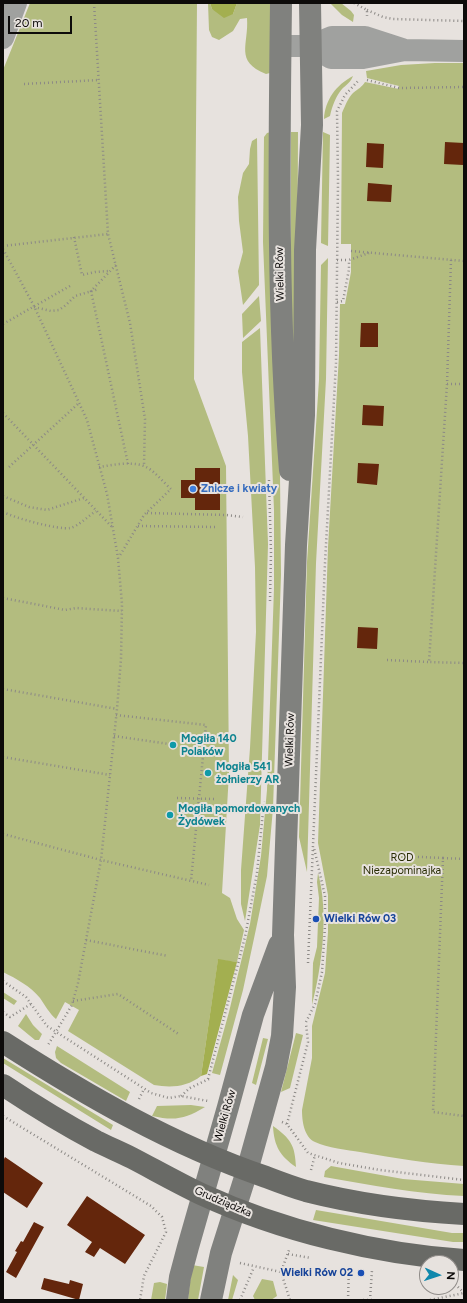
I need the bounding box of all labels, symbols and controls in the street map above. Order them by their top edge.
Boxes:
scale bar [10,8,74,34]
text: 20 m [15,16,43,30]
street label: Wielki Rów [273,247,287,301]
place label: Znicze i kwiaty [201,482,277,496]
marker: Znicze i kwiaty [188,484,198,494]
street label: Wielki Rów [282,713,298,767]
place label: Mogiła 140 Polaków [181,732,237,758]
marker: Mogiła 140 Polaków [168,740,178,750]
place label: Mogiła 541 żołnierzy AR [216,760,279,786]
marker: Mogiła 541 żołnierzy AR [203,768,213,778]
place label: Mogiła pomordowanych Żydówek [178,802,300,828]
marker: Mogiła pomordowanych Żydówek [165,810,175,820]
park label: ROD Niezapominajka [363,851,441,877]
place label: Wielki Rów 03 [324,912,396,926]
marker: Wielki Rów 03 [311,914,321,924]
street label: Wielki Rów [211,1088,239,1144]
street label: Grudziądzka [192,1184,254,1220]
north arrow [419,1255,459,1295]
place label: Wielki Rów 02 [281,1266,353,1280]
marker: Wielki Rów 02 [356,1268,366,1278]
text: N [444,1271,457,1280]

